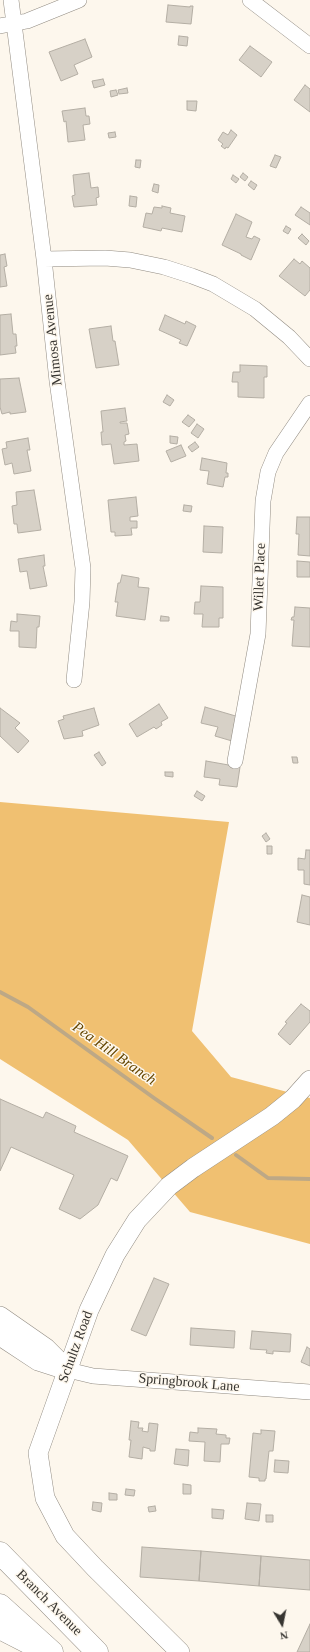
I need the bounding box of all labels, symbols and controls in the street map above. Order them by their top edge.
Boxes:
street label: Mimosa Avenue [40,293,66,387]
street label: Willet Place [250,543,270,611]
water label: Pea Hill Branch [69,1018,159,1090]
street label: Schultz Road [55,1309,97,1385]
street label: Springbrook Lane [138,1370,240,1396]
street label: Branch Avenue [13,1567,85,1639]
north arrow [262,1604,302,1644]
text: N [279,1629,289,1642]

